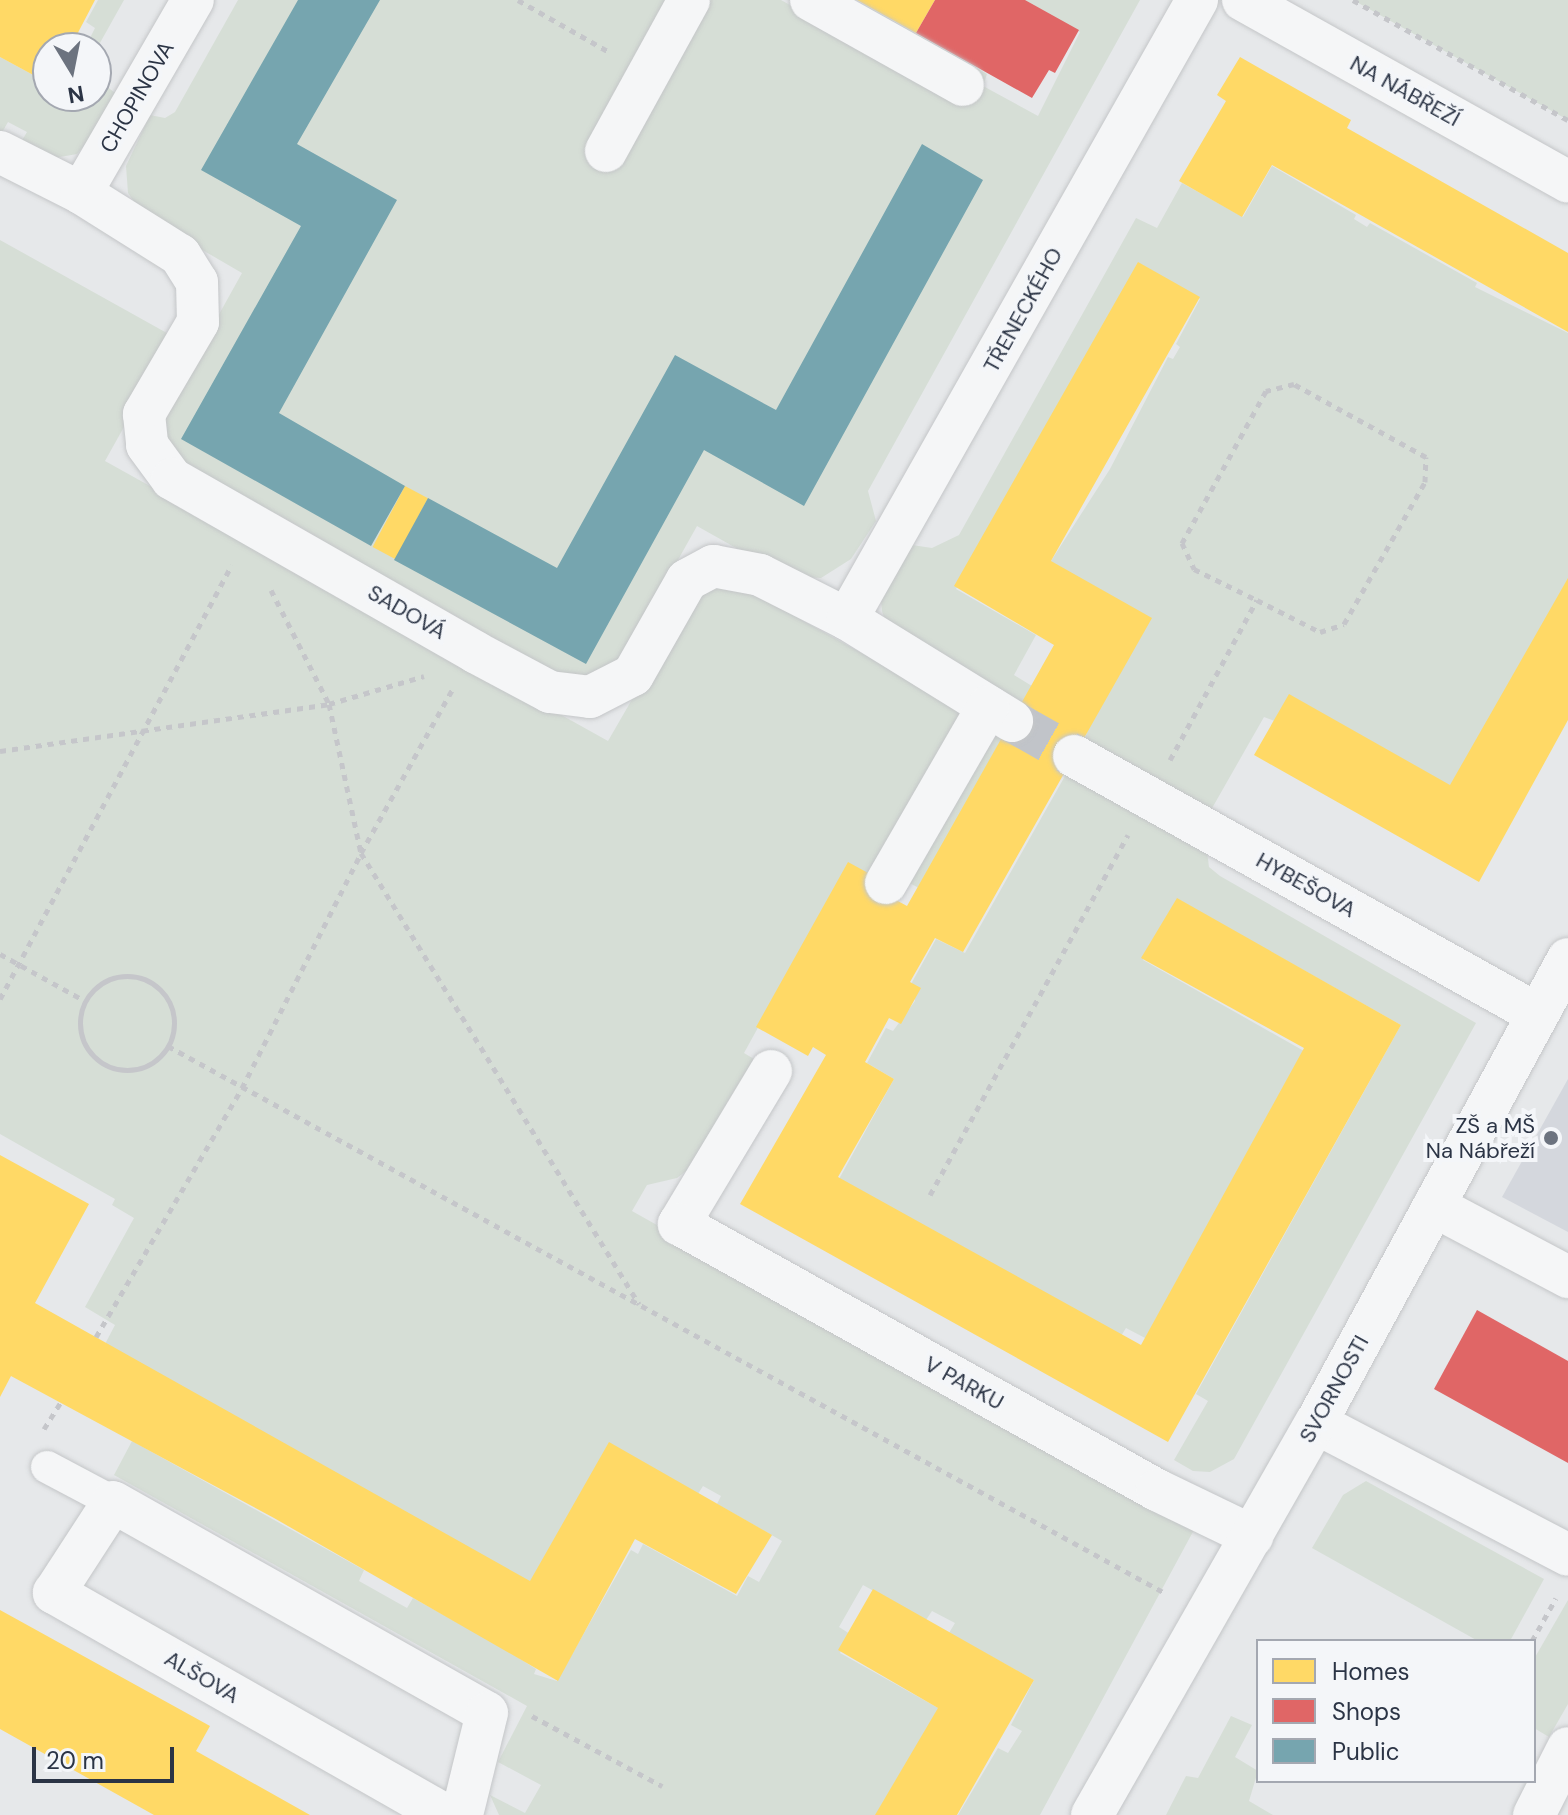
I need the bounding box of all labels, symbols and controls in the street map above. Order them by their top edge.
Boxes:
north arrow [32,32,112,112]
street label: CHOPINOVA [94,36,180,158]
street label: NA NÁBŘEŽÍ [1346,50,1464,132]
text: N [65,78,86,110]
street label: TŘENECKÉHO [978,243,1068,377]
street label: SADOVÁ [363,579,451,645]
street label: HYBEŠOVA [1252,847,1360,923]
place label: ZŠ a MŠ Na Nábřeží [1426,1112,1535,1164]
marker: ZŠ a MŠ Na Nábřeží [1542,1129,1560,1147]
street label: SVORNOSTI [1294,1331,1374,1447]
street label: V PARKU [920,1351,1008,1415]
legend [1256,1639,1536,1783]
street label: ALŠOVA [160,1645,244,1709]
text: Homes [1332,1656,1410,1687]
text: Shops [1332,1696,1401,1727]
scale bar [36,1731,178,1781]
text: Public [1332,1736,1400,1767]
text: 20 m [46,1745,104,1776]

